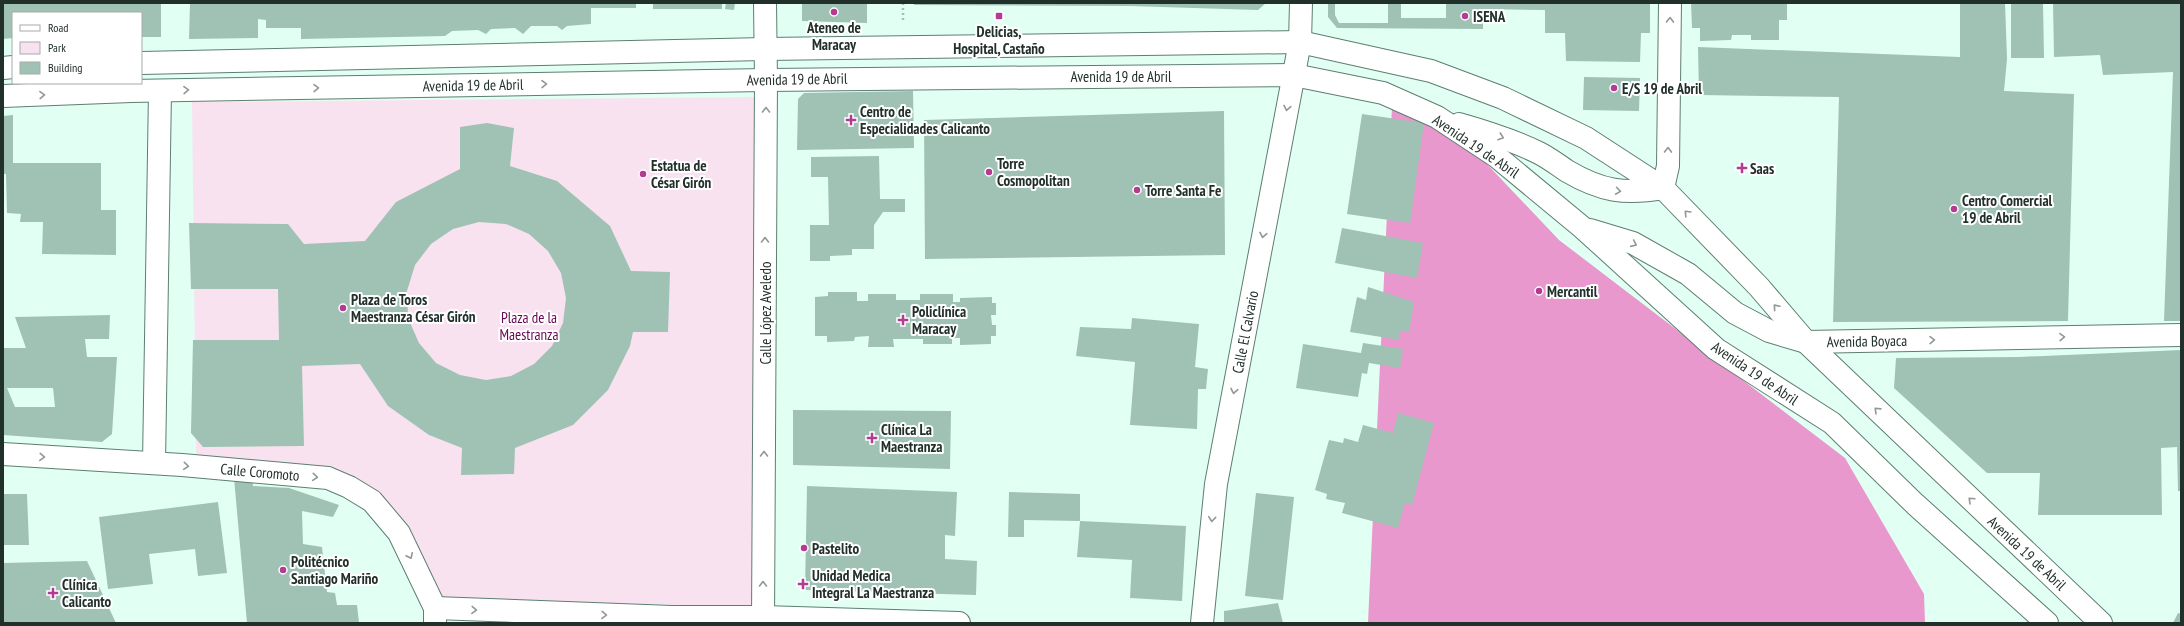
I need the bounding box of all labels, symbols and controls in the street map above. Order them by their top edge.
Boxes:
marker: Ateneo de Maracay [829,7,839,17]
place label: ISENA [1473,7,1506,26]
marker: Delicias, Hospital, Castaño [994,11,1004,21]
marker: ISENA [1460,11,1470,21]
legend [12,12,142,84]
one-way arrow [1666,17,1674,23]
place label: Ateneo de Maracay [806,18,861,54]
text: Road [48,20,68,35]
place label: Delicias, Hospital, Castaño [953,22,1045,58]
text: Park [48,40,66,55]
text: Building [48,60,83,75]
street label: Avenida 19 de Abril [1071,67,1172,86]
street label: Avenida 19 de Abril [746,69,848,89]
street label: Avenida 19 de Abril [422,75,524,95]
one-way arrow [541,79,547,88]
place label: E/S 19 de Abril [1622,79,1702,98]
marker: E/S 19 de Abril [1609,83,1619,93]
one-way arrow [313,84,319,92]
one-way arrow [183,86,189,94]
one-way arrow [39,90,45,99]
place label: Centro de Especialidades Calicanto [860,102,990,138]
one-way arrow [1284,105,1292,111]
one-way arrow [762,107,770,113]
street label: Avenida 19 de Abril [1429,110,1523,182]
marker: Centro de Especialidades Calicanto [845,114,857,126]
one-way arrow [1498,132,1505,140]
one-way arrow [1664,147,1672,153]
place label: Torre Cosmopolitan [997,154,1070,190]
place label: Estatua de César Girón [651,156,712,192]
place label: Saas [1750,159,1774,178]
marker: Saas [1737,163,1747,173]
marker: Torre Cosmopolitan [984,167,994,177]
marker: Estatua de César Girón [638,169,648,179]
place label: Torre Santa Fe [1145,181,1221,200]
marker: Torre Santa Fe [1132,185,1142,195]
one-way arrow [1615,186,1621,195]
place label: Centro Comercial 19 de Abril [1962,191,2053,227]
marker: Centro Comercial 19 de Abril [1949,204,1959,214]
one-way arrow [1684,210,1692,218]
one-way arrow [1260,232,1268,239]
one-way arrow [761,237,769,243]
one-way arrow [1630,240,1637,248]
street label: Calle López Aveledo [756,262,775,364]
place label: Mercantil [1547,282,1598,301]
marker: Mercantil [1534,286,1544,296]
street label: Calle El Calvario [1228,289,1262,375]
place label: Plaza de Toros Maestranza César Girón [351,290,476,326]
place label: Policlínica Maracay [912,302,966,338]
marker: Plaza de Toros Maestranza César Girón [338,303,348,313]
one-way arrow [1774,304,1781,312]
park label: Plaza de la Maestranza [499,308,559,344]
marker: Policlínica Maracay [897,314,909,326]
street label: Avenida Boyaca [1827,331,1907,351]
one-way arrow [2059,333,2065,341]
one-way arrow [1929,335,1935,344]
street label: Avenida 19 de Abril [1708,337,1802,409]
one-way arrow [1230,388,1239,394]
one-way arrow [1874,407,1882,415]
place label: Clínica La Maestranza [881,420,942,456]
marker: Clínica La Maestranza [866,432,878,444]
one-way arrow [760,451,768,457]
one-way arrow [39,452,45,461]
street label: Calle Coromoto [220,459,300,485]
one-way arrow [183,461,189,470]
one-way arrow [312,472,318,481]
one-way arrow [1968,497,1976,505]
street label: Avenida 19 de Abril [1984,512,2071,595]
one-way arrow [1208,516,1217,522]
place label: Pastelito [812,539,859,558]
marker: Pastelito [799,543,809,553]
place label: Politécnico Santiago Mariño [291,552,379,588]
one-way arrow [405,552,413,559]
marker: Politécnico Santiago Mariño [278,565,288,575]
place label: Unidad Medica Integral La Maestranza [812,566,934,602]
place label: Clínica Calicanto [62,575,111,611]
marker: Unidad Medica Integral La Maestranza [797,578,809,590]
one-way arrow [759,581,767,587]
marker: Clínica Calicanto [47,587,59,599]
one-way arrow [471,606,477,615]
one-way arrow [601,610,607,619]

